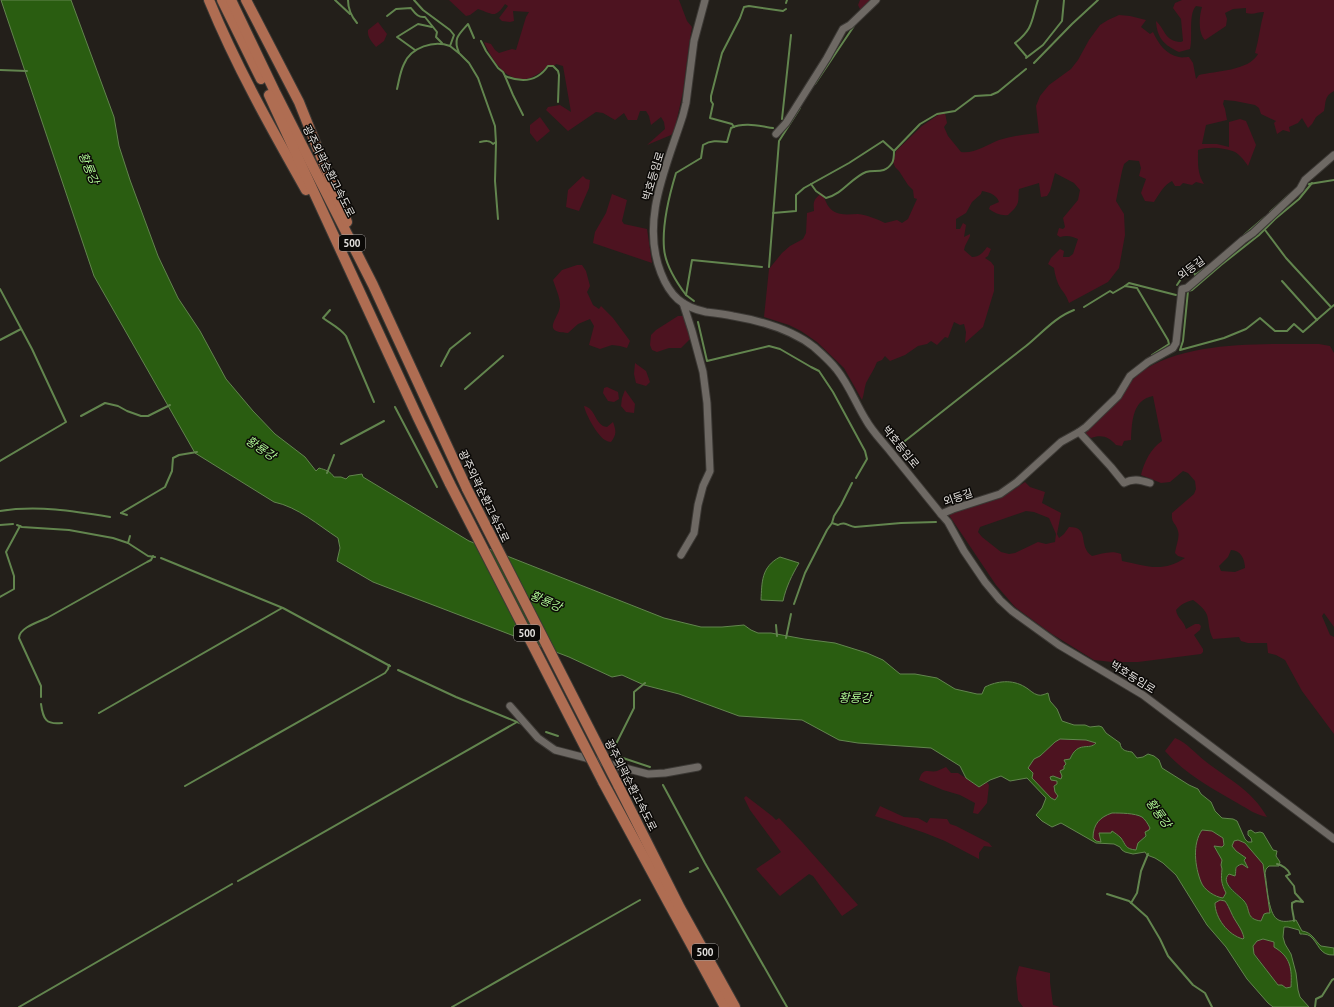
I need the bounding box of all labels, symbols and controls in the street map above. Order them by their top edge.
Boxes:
street label: 광주외곽순환고속도로 [301,123,357,219]
water label: 황룡강 [77,150,102,188]
street label: 박호등임로 [640,150,666,202]
road number: 500 [339,235,365,251]
street label: 외등길 [1175,254,1207,282]
street label: 박호등임로 [880,424,922,470]
water label: 황룡강 [244,433,280,464]
street label: 광주외곽순환고속도로 [456,448,512,544]
street label: 외등길 [942,486,974,508]
water label: 황룡강 [528,588,566,614]
road number: 500 [514,625,540,641]
street label: 박호등임로 [1108,659,1158,695]
water label: 황룡강 [838,691,874,704]
street label: 광주외곽순환고속도로 [603,737,659,833]
water label: 황룡강 [1144,796,1175,832]
road number: 500 [692,944,718,960]

